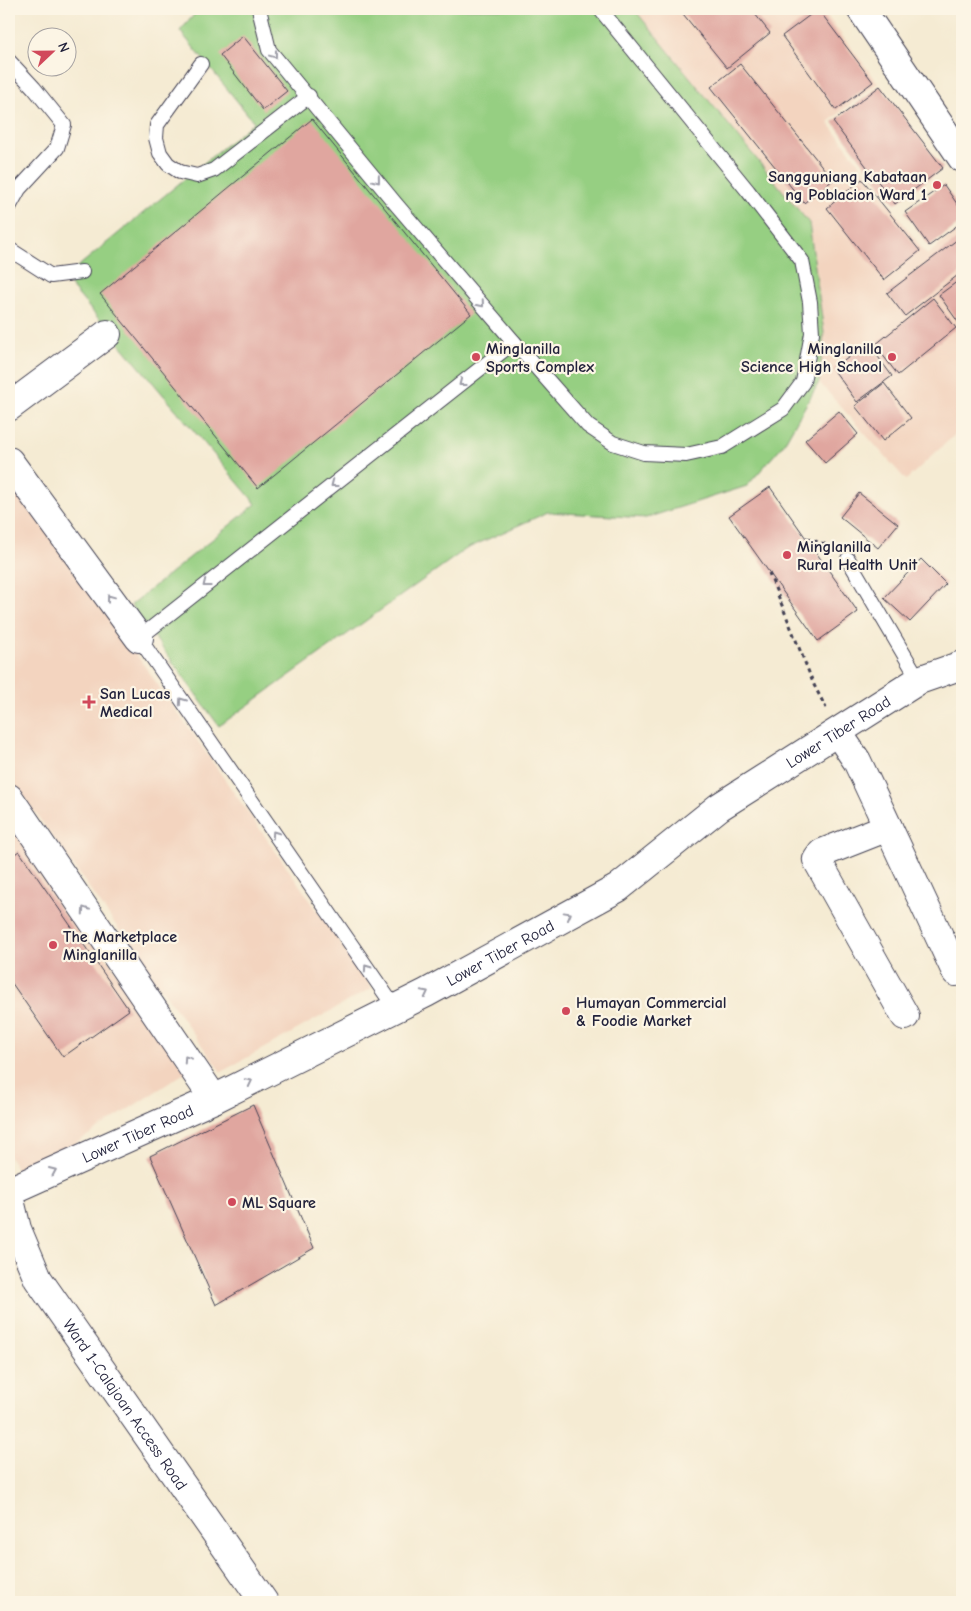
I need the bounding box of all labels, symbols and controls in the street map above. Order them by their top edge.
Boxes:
north arrow [28,28,78,78]
text: N [54,40,73,55]
one-way arrow [268,49,277,58]
place label: Sangguniang Kabataan ng Poblacion Ward 1 [768,168,927,204]
one-way arrow [371,174,379,183]
marker: Sangguniang Kabataan ng Poblacion Ward 1 [931,179,943,191]
one-way arrow [476,299,485,308]
place label: Minglanilla Sports Complex [486,340,594,376]
place label: Minglanilla Science High School [741,340,882,376]
marker: Minglanilla Sports Complex [470,351,482,363]
marker: Minglanilla Science High School [886,351,898,363]
one-way arrow [459,378,468,386]
one-way arrow [331,478,340,486]
place label: Minglanilla Rural Health Unit [797,538,918,574]
marker: Minglanilla Rural Health Unit [781,549,793,561]
one-way arrow [203,579,212,587]
one-way arrow [107,595,115,604]
place label: San Lucas Medical [100,685,170,721]
street label: Lower Tiber Road [783,693,894,772]
marker: San Lucas Medical [82,695,96,709]
one-way arrow [179,697,188,706]
one-way arrow [272,830,281,840]
one-way arrow [82,907,91,916]
one-way arrow [563,911,572,921]
street label: Lower Tiber Road [443,917,557,990]
place label: The Marketplace Minglanilla [63,928,177,964]
marker: The Marketplace Minglanilla [47,939,59,951]
one-way arrow [364,964,373,974]
one-way arrow [420,989,429,999]
place label: Humayan Commercial & Foodie Market [576,994,727,1030]
marker: Humayan Commercial & Foodie Market [560,1005,572,1017]
one-way arrow [184,1055,193,1065]
one-way arrow [244,1078,253,1088]
street label: Lower Tiber Road [80,1101,196,1167]
one-way arrow [48,1166,57,1177]
place label: ML Square [242,1194,316,1212]
marker: ML Square [226,1196,238,1208]
street label: Ward 1-Calajoan Access Road [59,1316,191,1494]

